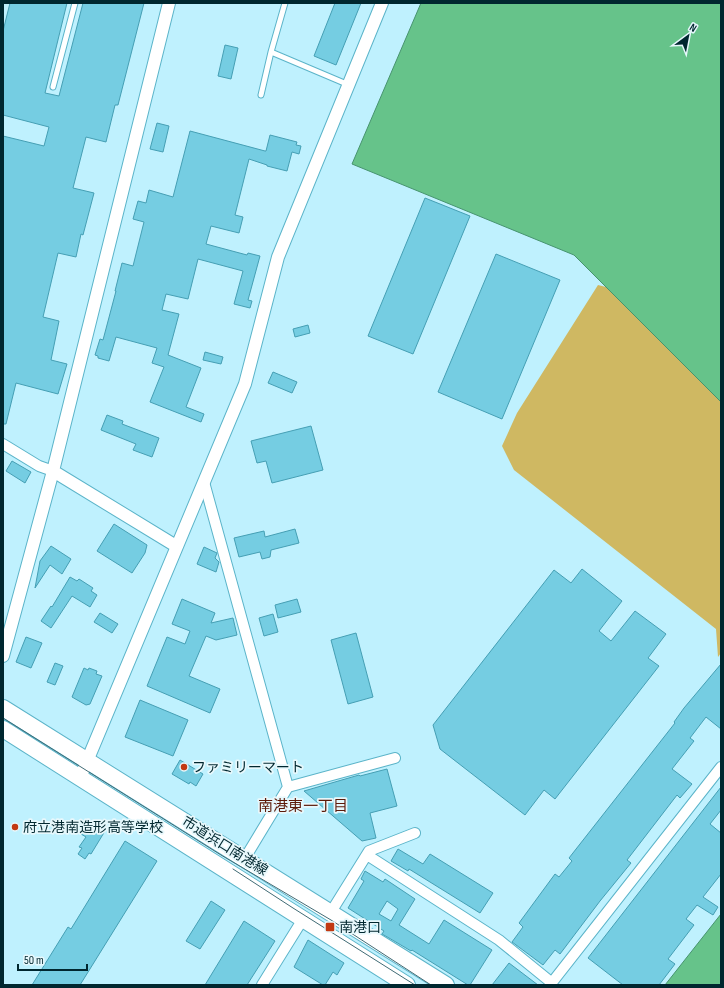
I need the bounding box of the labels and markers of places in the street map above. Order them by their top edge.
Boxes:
place label: ファミリーマート [192,759,304,776]
marker: ファミリーマート [179,762,189,772]
place label: 府立港南造形高等学校 [23,819,163,836]
marker: 府立港南造形高等学校 [10,822,20,832]
place label: 南港口 [339,919,381,936]
marker: 南港口 [324,921,336,933]

